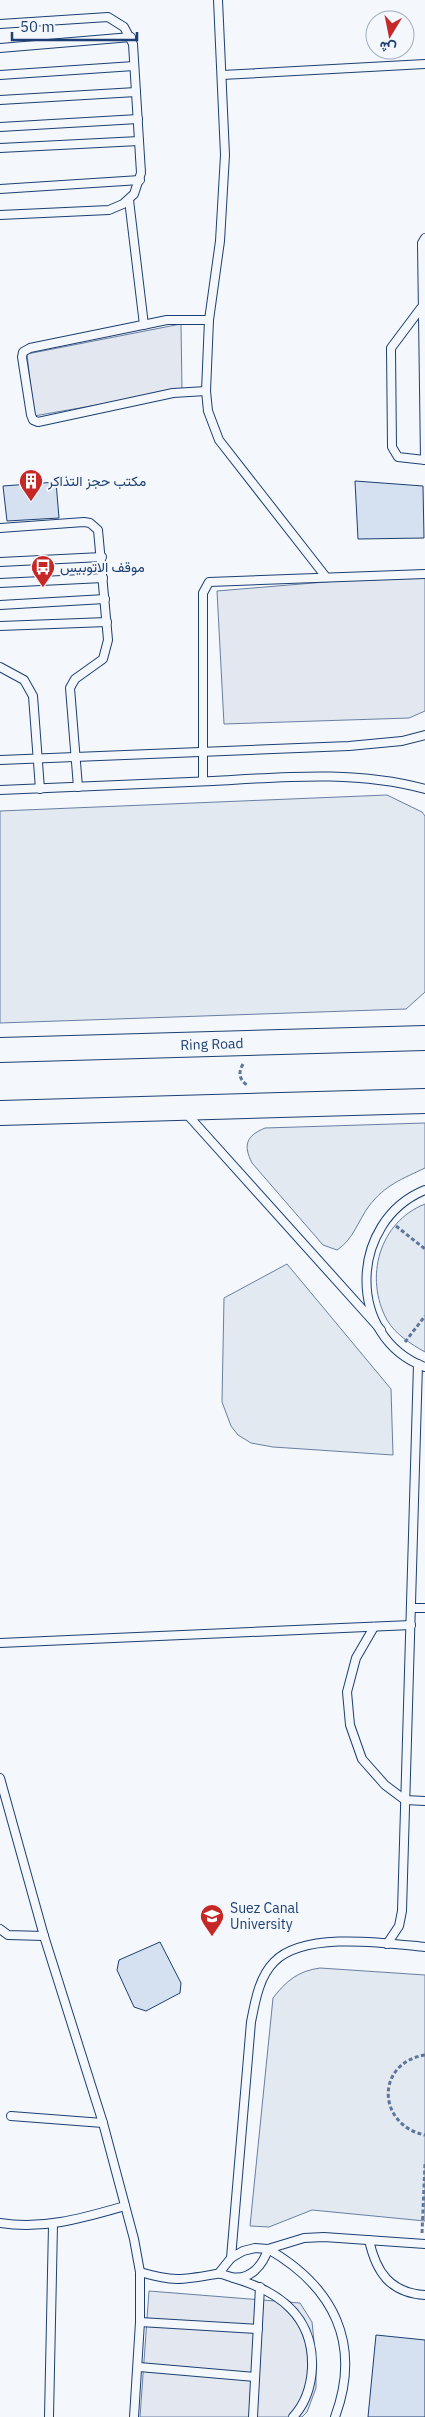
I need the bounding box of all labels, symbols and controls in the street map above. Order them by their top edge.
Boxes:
scale bar [12,10,138,42]
north arrow [365,10,415,60]
text: 50 m [20,17,55,36]
text: ش [378,37,398,58]
building icon: مكتب حجز التذاكر [18,468,44,502]
place label: مكتب حجز التذاكر [47,472,146,490]
bus stop icon: موقف الاتوبيس [30,554,56,588]
place label: موقف الاتوبيس [60,558,145,576]
street label: Ring Road [180,1034,244,1054]
place label: Suez Canal University [230,1899,299,1933]
school or university icon: Suez Canal University [199,1903,225,1937]

